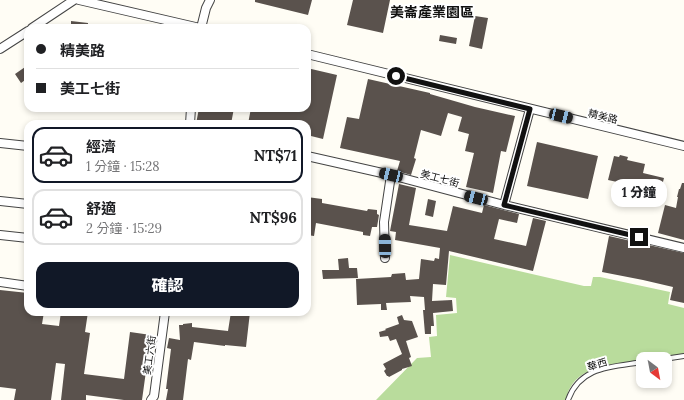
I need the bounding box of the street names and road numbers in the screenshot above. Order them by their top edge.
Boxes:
street label: 精美路 [587,107,619,126]
street label: 美工七街 [419,167,461,190]
street label: 美工六街 [140,334,159,376]
street label: 華西 [586,355,609,374]

